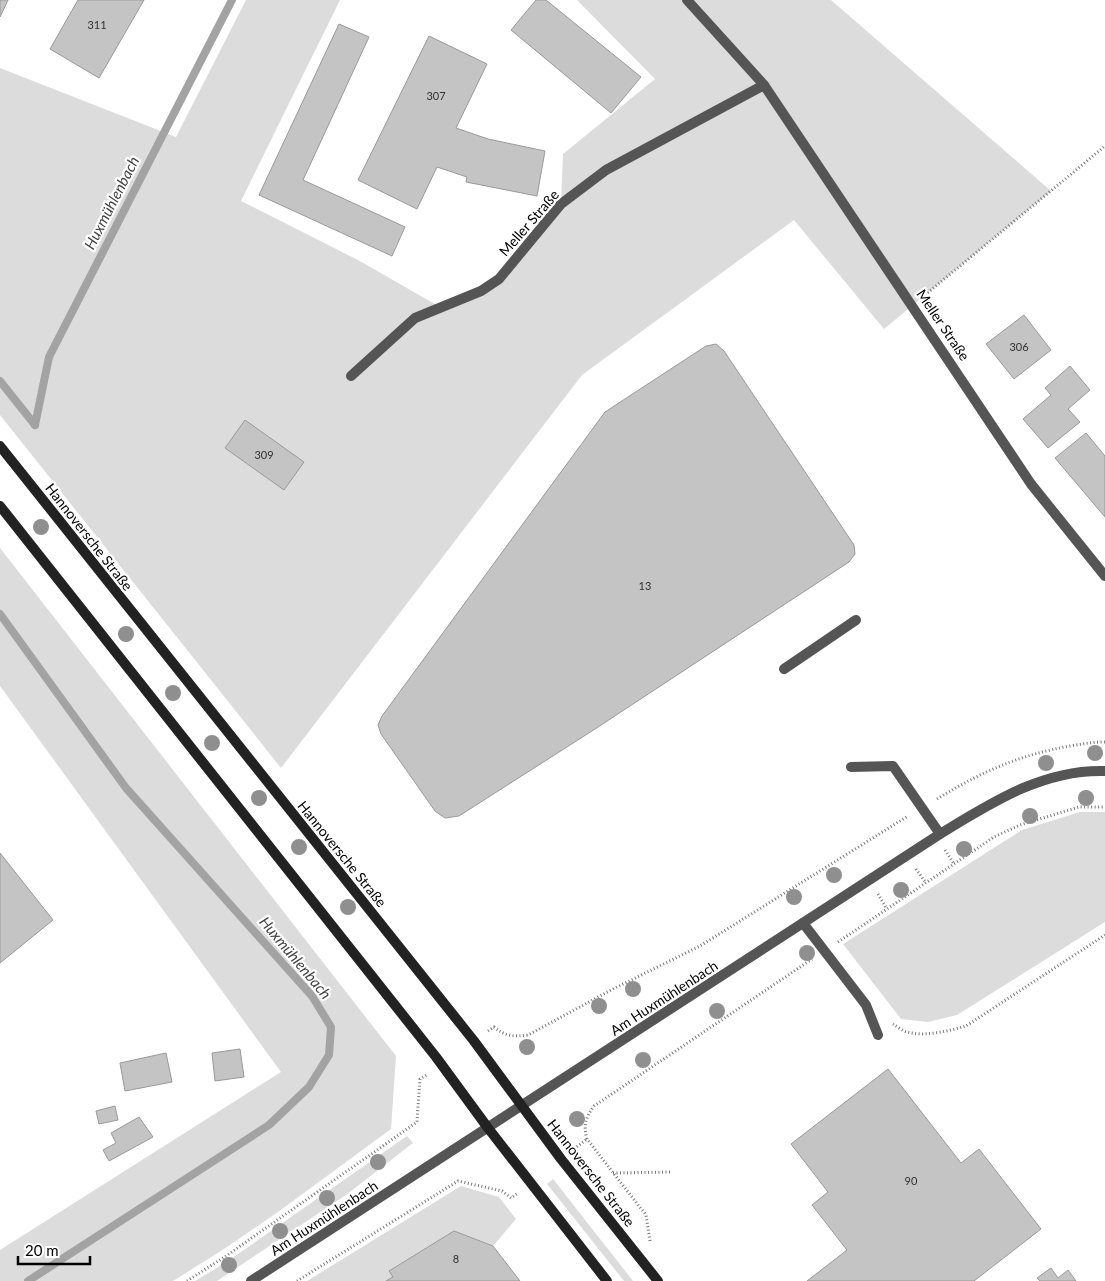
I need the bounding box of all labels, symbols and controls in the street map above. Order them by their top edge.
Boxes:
house number: 311 [87,18,107,31]
house number: 307 [426,89,446,102]
water label: Huxmühlenbach [80,153,142,252]
street label: Meller Straße [495,186,562,259]
street label: Meller Straße [913,286,973,364]
house number: 306 [1009,340,1029,353]
house number: 309 [254,448,274,461]
street label: Hannoversche Straße [42,480,137,594]
house number: 13 [639,579,651,592]
street label: Hannoversche Straße [294,797,390,910]
water label: Huxmühlenbach [256,913,335,1002]
street label: Am Huxmühlenbach [607,956,721,1039]
street label: Hannoversche Straße [544,1116,639,1230]
house number: 90 [905,1174,918,1187]
street label: Am Huxmühlenbach [267,1176,381,1259]
scale bar [18,1234,90,1266]
text: 20 m [25,1241,59,1259]
house number: 8 [453,1252,459,1265]

